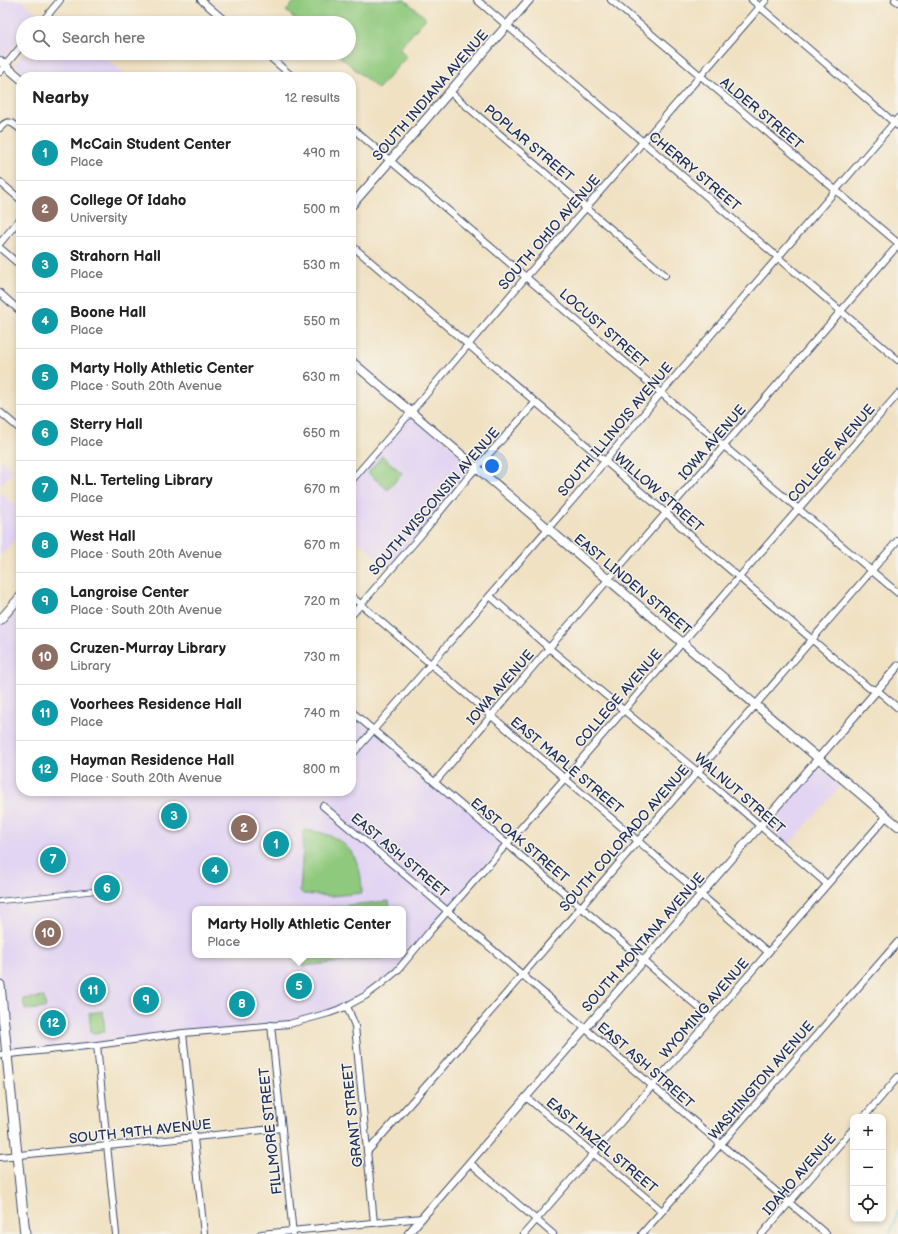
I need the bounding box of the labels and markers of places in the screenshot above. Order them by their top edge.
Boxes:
pin: 3 [161,801,187,831]
pin: 2 [231,813,257,843]
pin: 1 [263,829,289,859]
pin: 7 [40,845,66,875]
pin: 4 [202,855,228,885]
pin: 6 [94,873,120,903]
pin: 10 [35,918,61,948]
pin: 5 [286,971,312,1001]
pin: 11 [80,975,106,1005]
pin: 9 [133,985,159,1015]
pin: 8 [229,989,255,1019]
pin: 12 [40,1008,66,1038]

